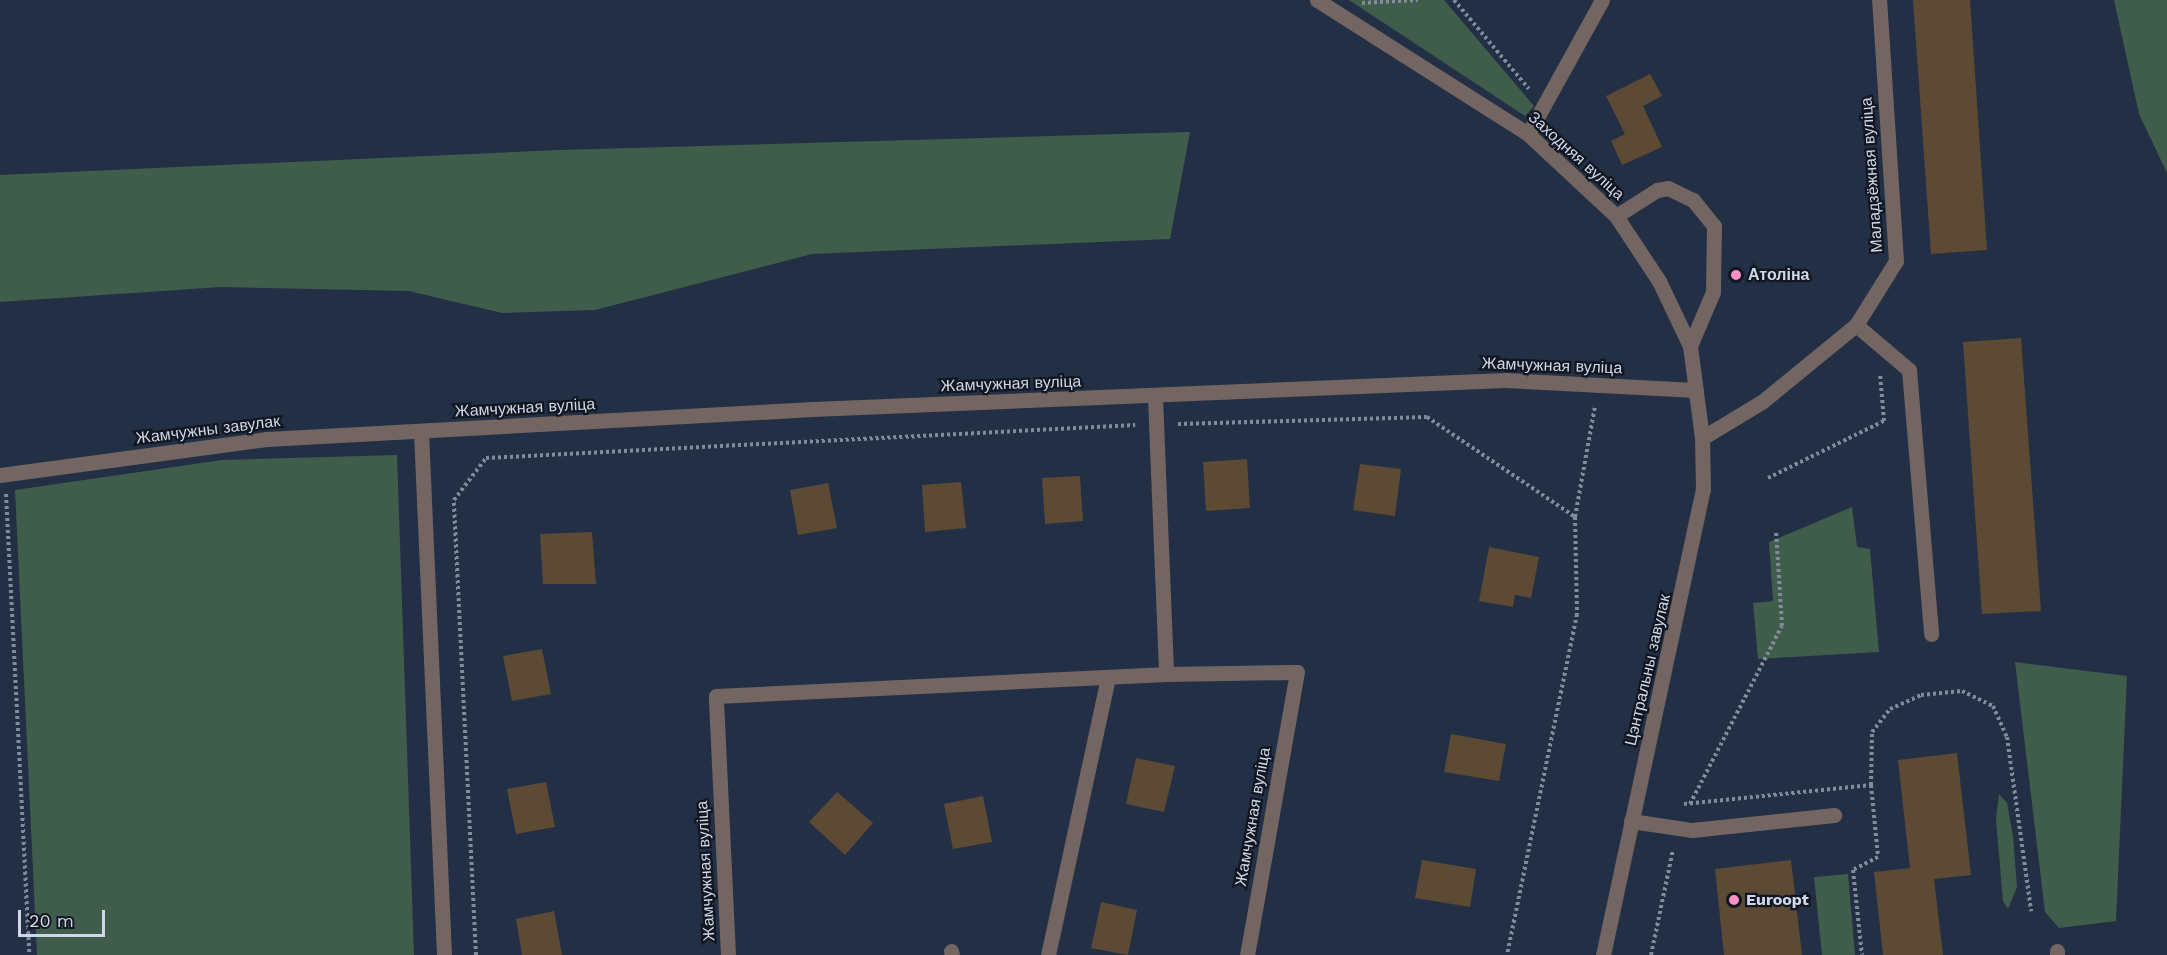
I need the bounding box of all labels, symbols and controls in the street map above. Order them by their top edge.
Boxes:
street label: Маладзёжная вуліца [1857,97,1887,253]
street label: Заходняя вуліца [1524,108,1628,204]
place label: Атоліна [1748,265,1810,285]
marker: Атоліна [1729,268,1743,282]
street label: Жамчужная вуліца [1481,354,1623,378]
street label: Жамчужная вуліца [940,372,1082,396]
street label: Жамчужная вуліца [454,395,596,421]
street label: Жамчужны завулак [135,412,281,448]
street label: Цэнтральны завулак [1621,592,1675,748]
street label: Жамчужная вуліца [1231,746,1275,888]
street label: Жамчужная вуліца [693,800,719,942]
place label: Euroopt [1746,890,1809,910]
marker: Euroopt [1727,893,1741,907]
scale bar [21,898,108,936]
text: 20 m [29,910,74,931]

